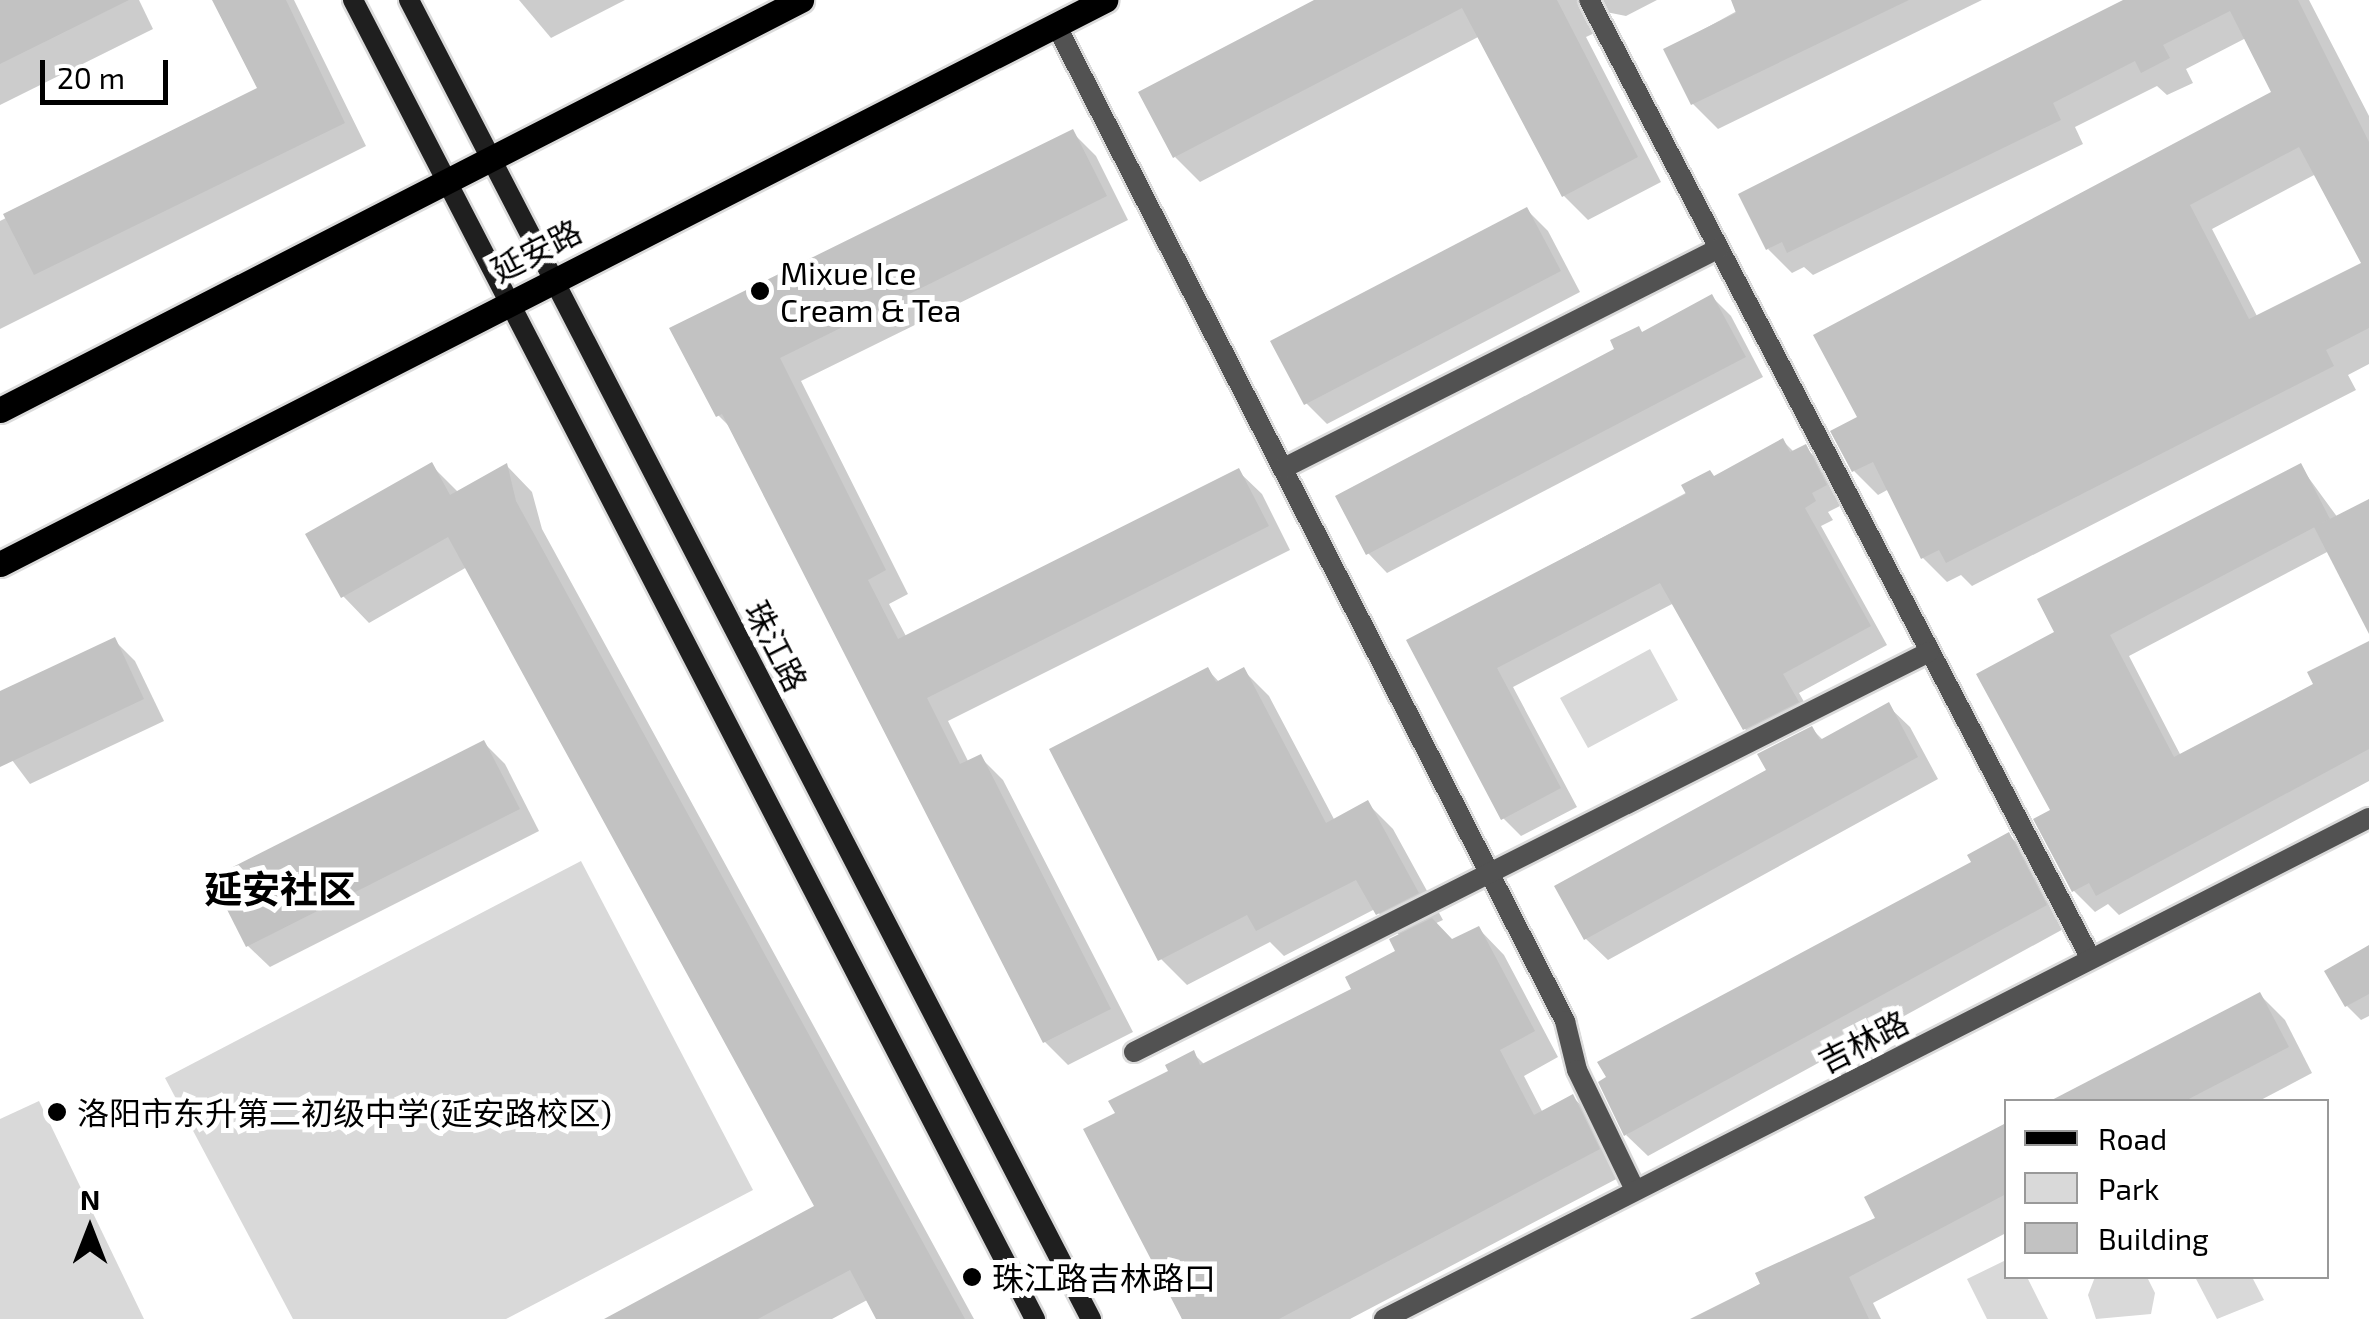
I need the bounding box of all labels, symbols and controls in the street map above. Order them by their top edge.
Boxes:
scale bar [45,40,172,102]
text: 20 m [57,59,125,95]
street label: 延安路 [485,211,587,289]
place label: Mixue Ice Cream & Tea [780,254,962,329]
marker: Mixue Ice Cream & Tea [749,280,771,302]
street label: 珠江路 [738,595,816,697]
district label: 延安社区 [204,866,356,912]
street label: 吉林路 [1812,1002,1914,1080]
place label: 洛阳市东升第二初级中学(延安路校区) [77,1093,612,1131]
legend [2004,1099,2329,1279]
marker: 洛阳市东升第二初级中学(延安路校区) [46,1101,68,1123]
text: Road [2098,1120,2167,1156]
text: Park [2098,1170,2159,1206]
north arrow [40,1179,140,1279]
text: N [80,1182,100,1216]
text: Building [2098,1220,2209,1256]
place label: 珠江路吉林路口 [992,1258,1216,1296]
marker: 珠江路吉林路口 [961,1266,983,1288]

